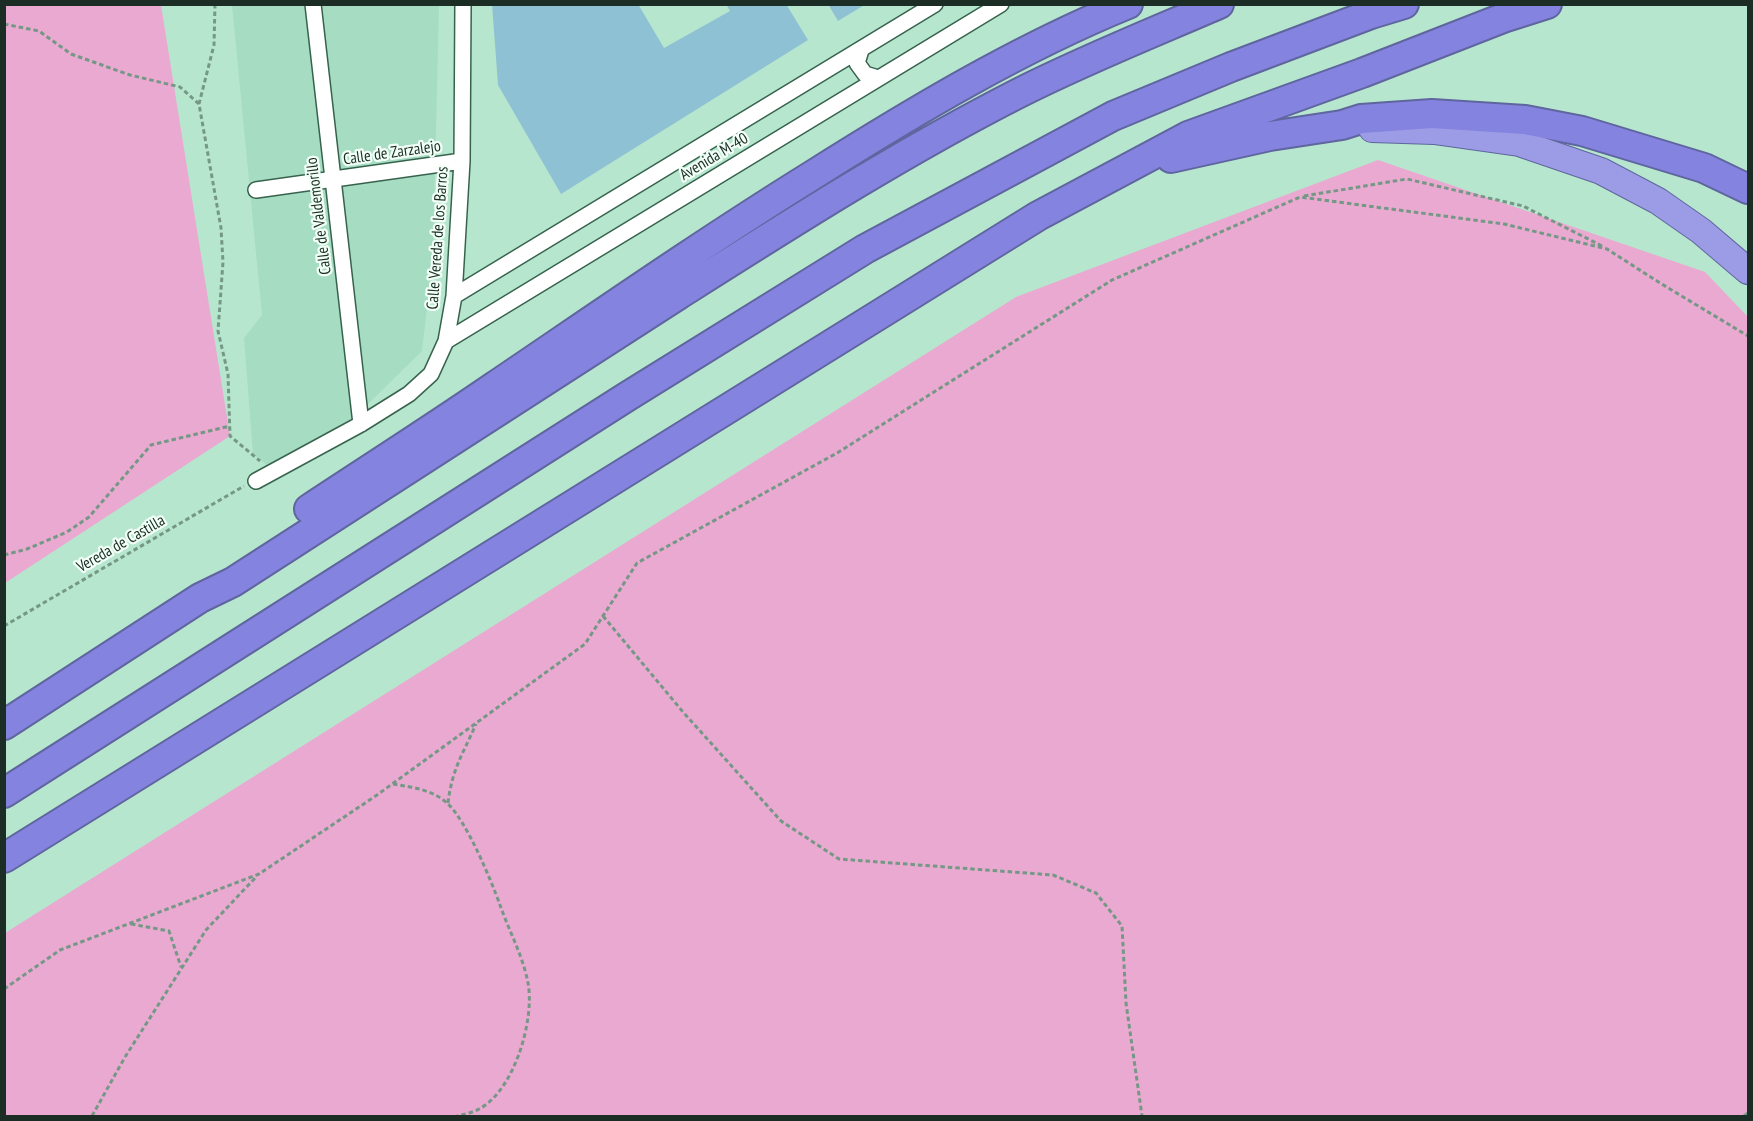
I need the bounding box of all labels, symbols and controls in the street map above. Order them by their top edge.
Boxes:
street label: Avenida M-40 [676,129,752,185]
street label: Calle de Zarzalejo [342,137,442,169]
street label: Calle de Valdemorillo [302,156,336,276]
street label: Calle Vereda de los Barros [423,166,453,310]
street label: Vereda de Castilla [74,511,168,577]

